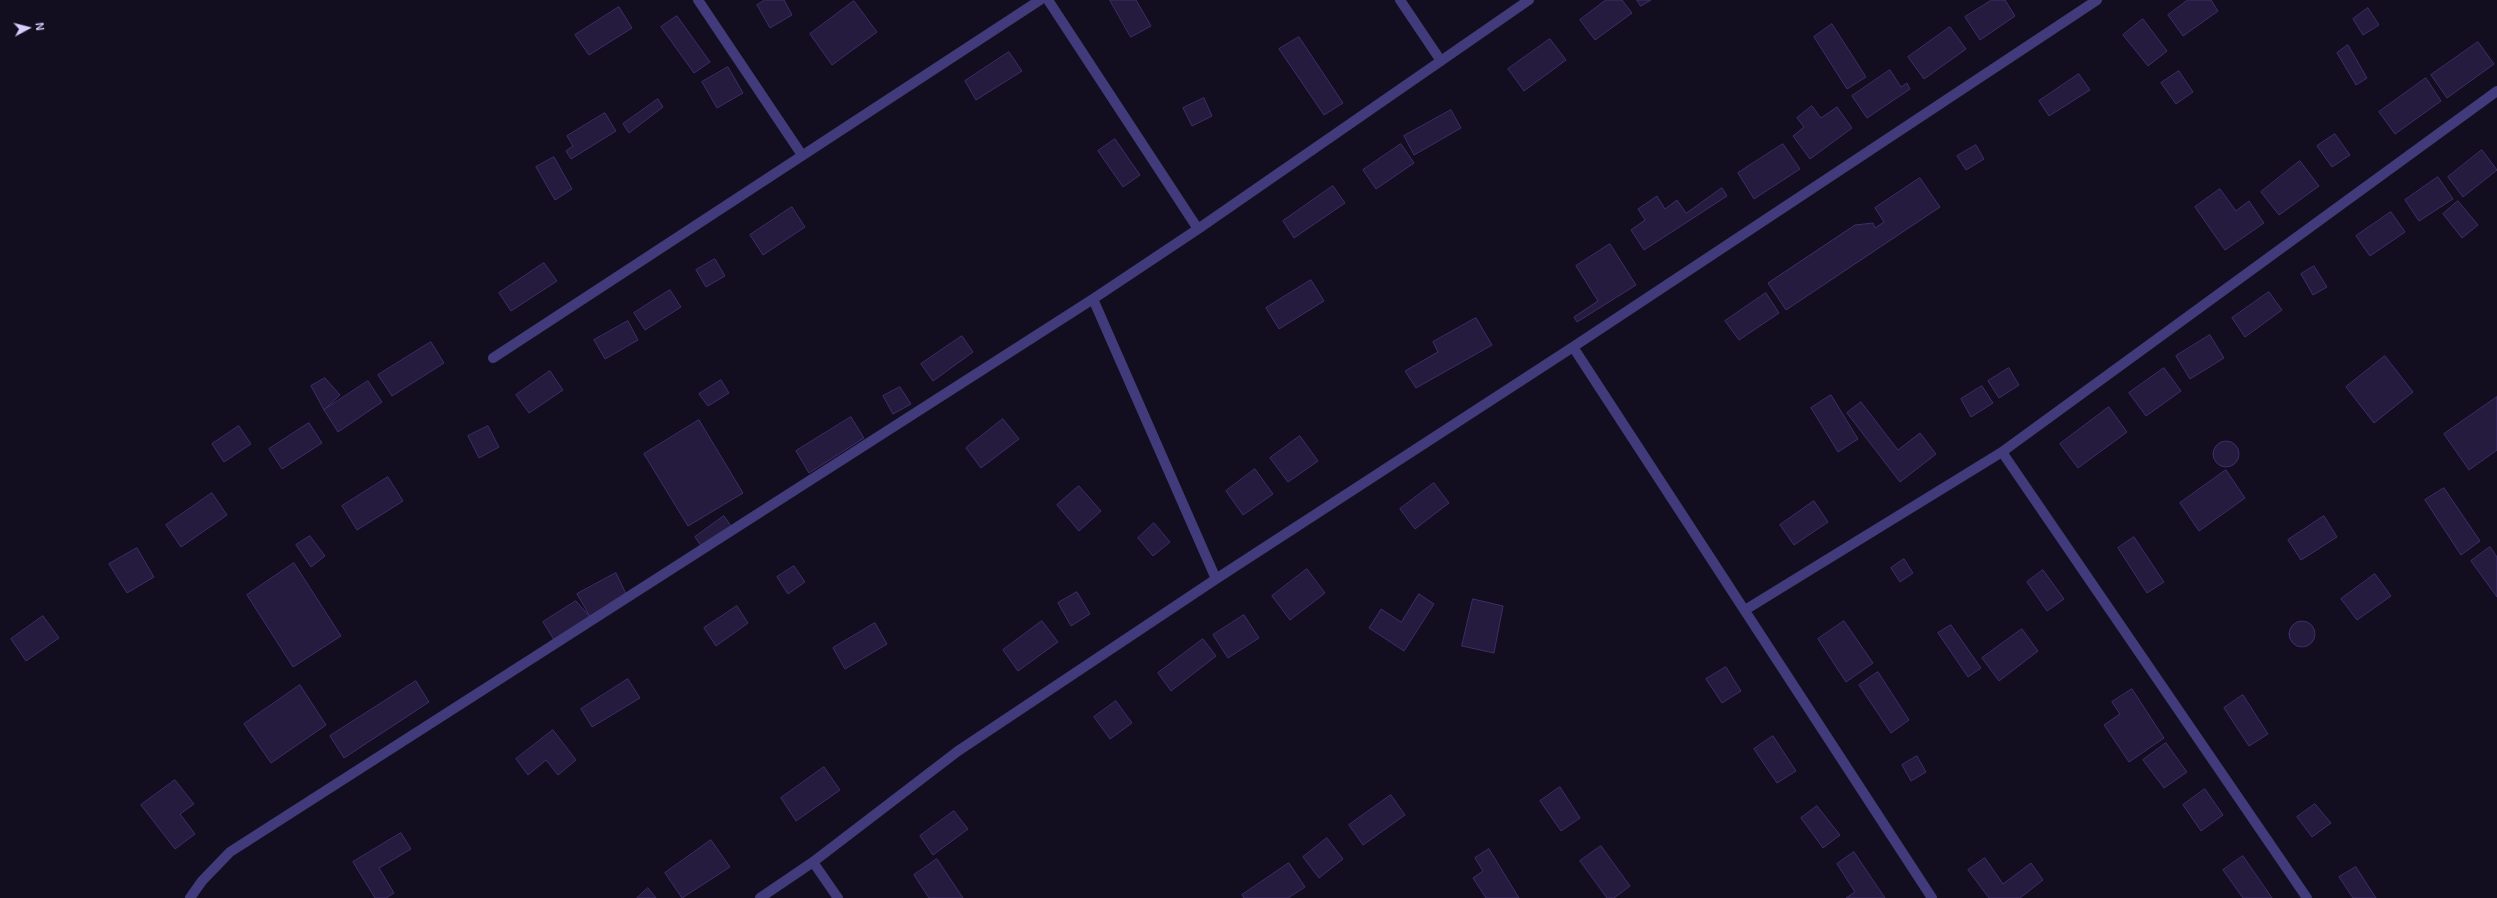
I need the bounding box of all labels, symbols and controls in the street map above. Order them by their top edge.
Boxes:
north arrow [8,8,48,48]
text: N [33,22,46,31]

